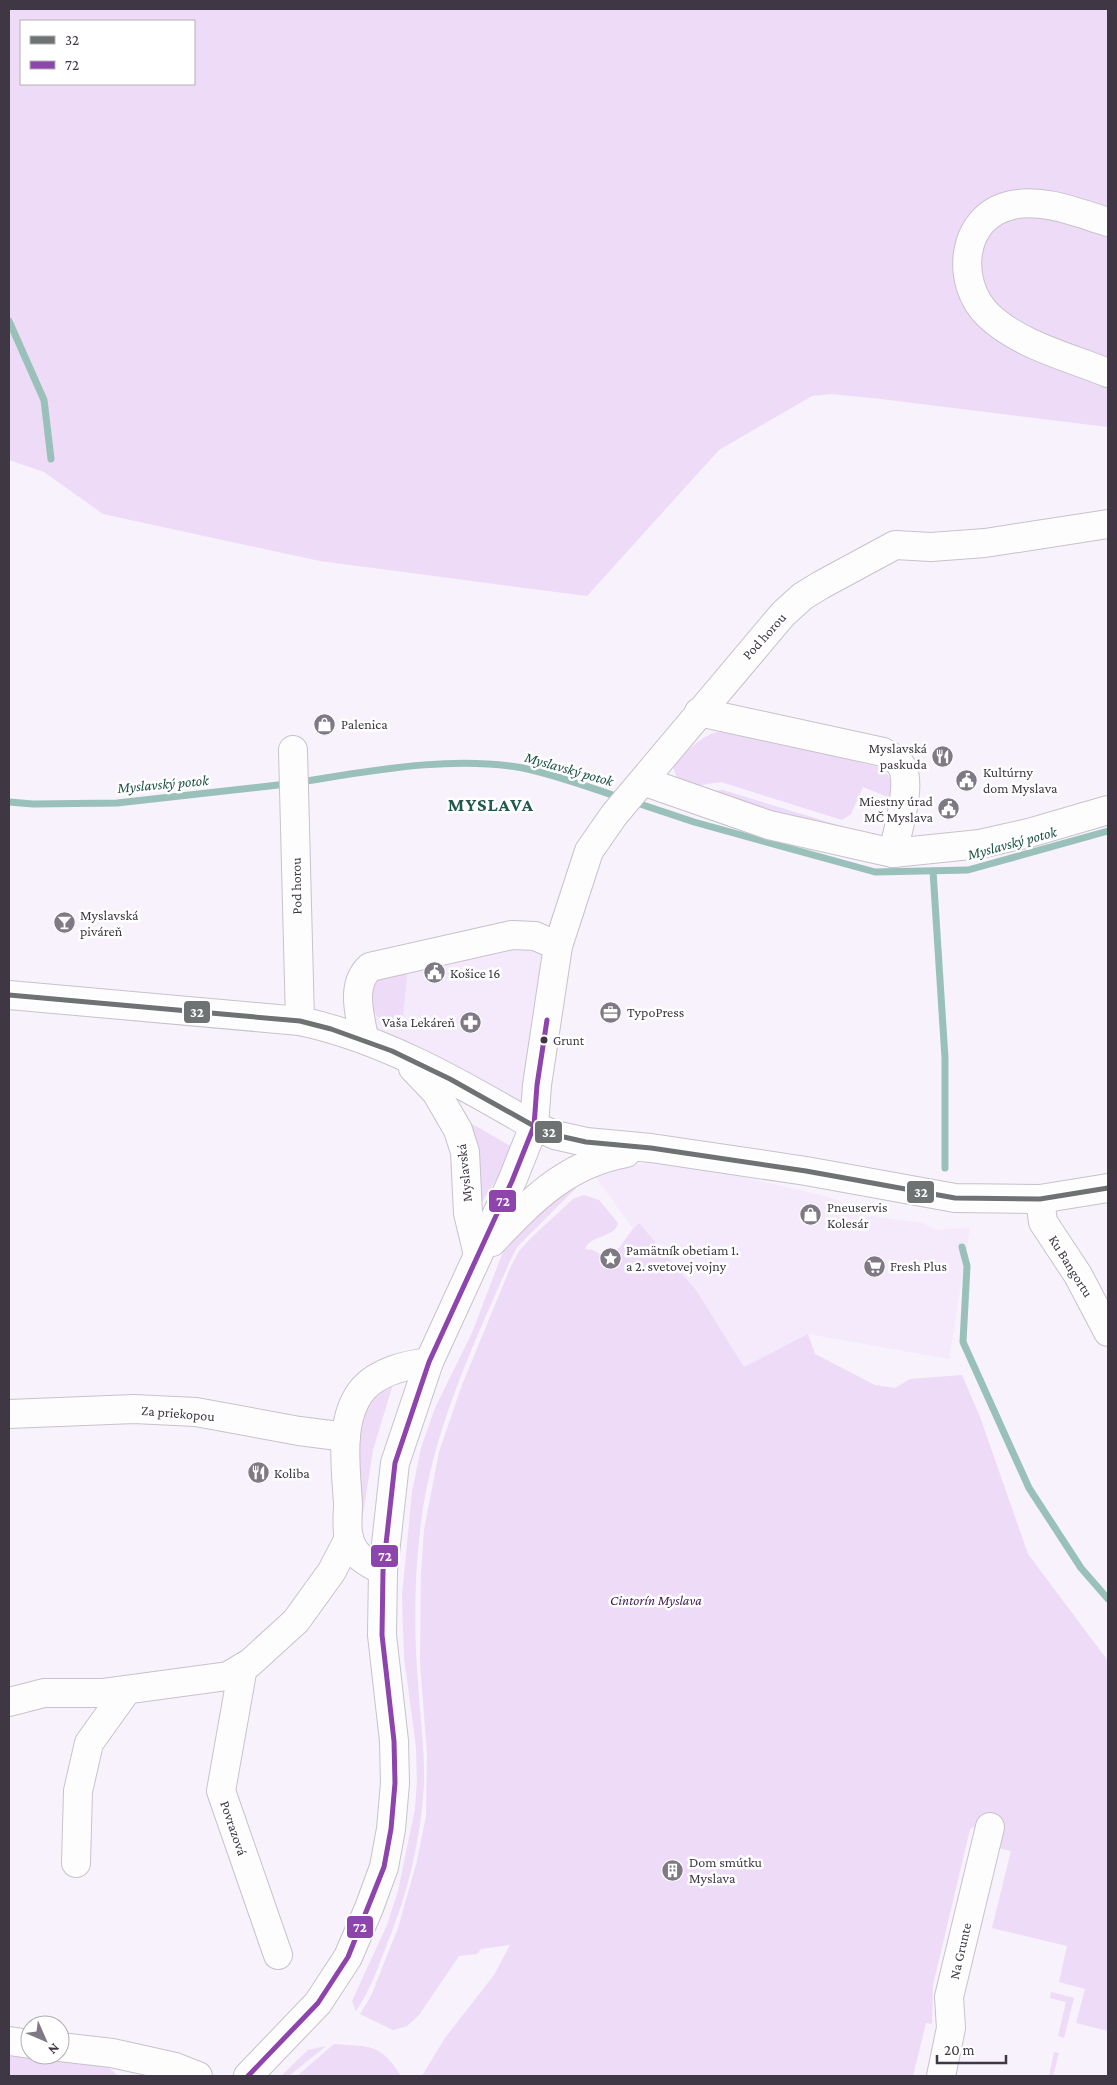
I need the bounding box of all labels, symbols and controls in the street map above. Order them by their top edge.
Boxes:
legend [20,20,195,85]
text: 32 [65,32,79,48]
text: 72 [65,57,79,73]
street label: Pod horou [739,609,789,663]
shop icon: Palenica [313,712,337,736]
place label: Palenica [341,716,388,732]
place label: Myslavská paskuda [868,740,928,772]
restaurant icon: Myslavská paskuda [931,744,955,768]
water label: Myslavský potok [522,748,617,791]
place label: Kultúrny dom Myslava [983,764,1058,796]
public building icon: Kultúrny dom Myslava [955,768,979,792]
water label: Myslavský potok [116,772,211,797]
place label: Miestny úrad MČ Myslava [859,793,934,825]
district label: MYSLAVA [448,794,534,815]
public building icon: Miestny úrad MČ Myslava [937,797,961,821]
water label: Myslavský potok [965,823,1060,864]
street label: Pod horou [287,857,304,915]
place label: Myslavská piváreň [80,907,139,939]
bar icon: Myslavská piváreň [52,911,76,935]
public building icon: Košice 16 [422,961,446,985]
place label: Košice 16 [450,965,500,981]
line badge: 32 [183,1000,211,1024]
office icon: TypoPress [599,1000,623,1024]
text: 32 [190,1004,204,1020]
place label: TypoPress [627,1004,684,1020]
pharmacy icon: Vaša Lekáreň [459,1010,483,1034]
place label: Vaša Lekáreň [382,1014,455,1030]
place label: Grunt [553,1033,585,1048]
marker: Grunt [539,1035,549,1045]
line badge: 32 [534,1120,563,1144]
text: 32 [542,1124,556,1140]
street label: Myslavská [453,1143,475,1203]
line badge: 32 [906,1180,935,1204]
text: 32 [914,1184,928,1200]
line badge: 72 [488,1189,517,1213]
text: 72 [496,1193,510,1209]
place label: Pneuservis Kolesár [827,1199,887,1231]
shop icon: Pneuservis Kolesár [799,1203,823,1227]
street label: Ku Bangortu [1046,1232,1097,1300]
place label: Pamätník obetiam 1. a 2. svetovej vojny [626,1242,739,1275]
place icon: Pamätník obetiam 1. a 2. svetovej vojny [598,1246,622,1270]
supermarket icon: Fresh Plus [862,1254,886,1278]
place label: Fresh Plus [890,1258,947,1274]
street label: Za priekopou [141,1402,216,1424]
restaurant icon: Koliba [246,1461,270,1485]
place label: Koliba [274,1465,310,1481]
line badge: 72 [370,1544,399,1568]
text: 72 [378,1548,392,1564]
park label: Cintorín Myslava [610,1592,702,1608]
street label: Povrazová [217,1798,251,1858]
place label: Dom smútku Myslava [689,1854,763,1886]
building icon: Dom smútku Myslava [661,1858,685,1882]
line badge: 72 [346,1915,374,1939]
text: 72 [353,1919,367,1935]
street label: Na Grunte [946,1921,974,1981]
north arrow [20,2015,70,2065]
scale bar [937,2032,1006,2064]
text: N [45,2040,63,2059]
text: 20 m [944,2042,975,2058]

